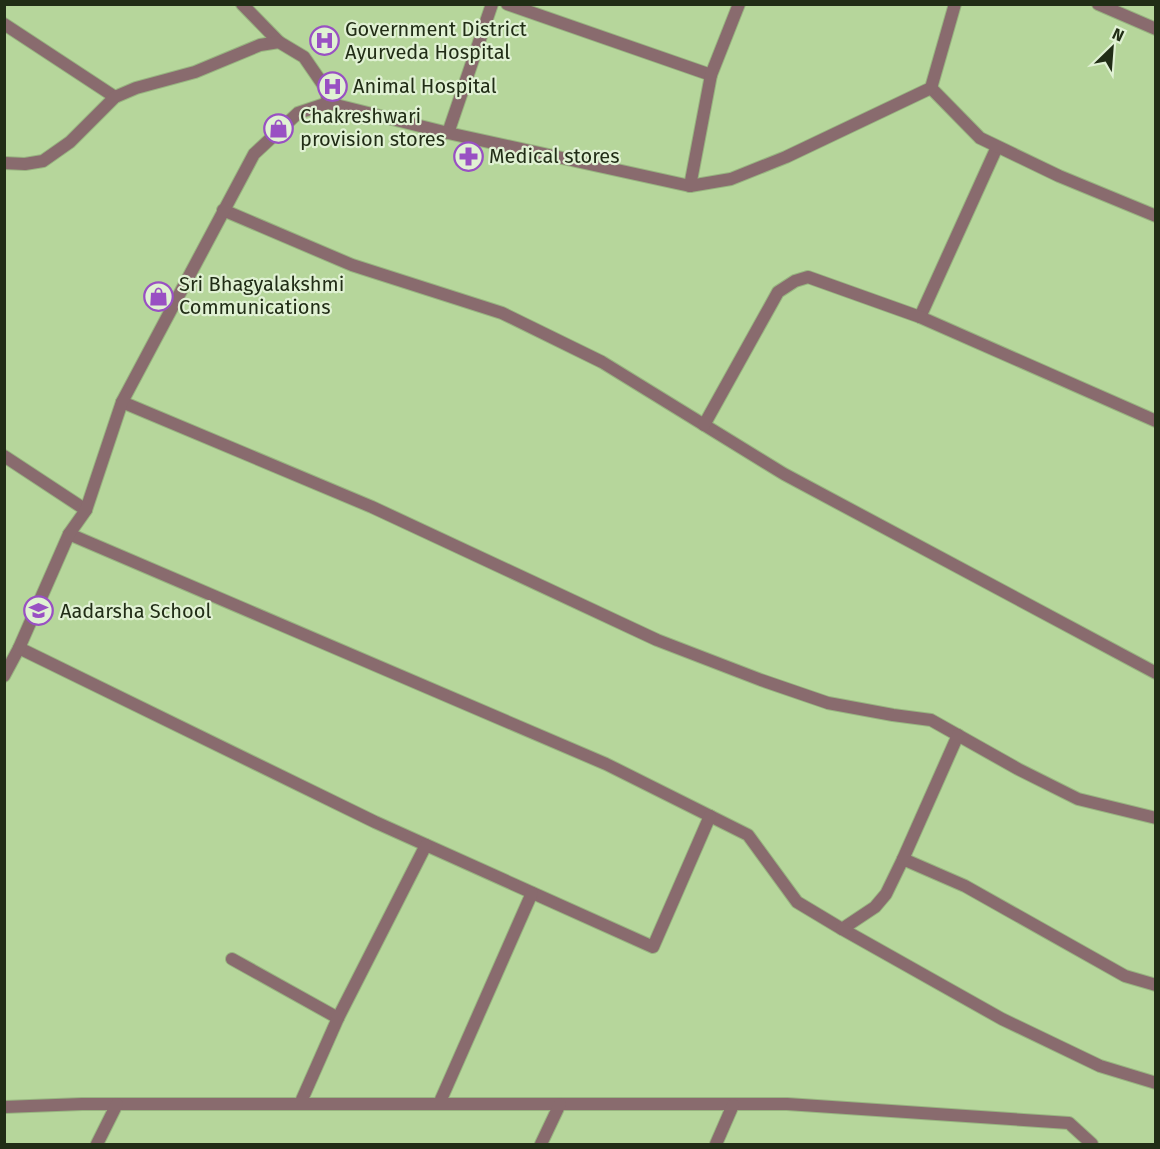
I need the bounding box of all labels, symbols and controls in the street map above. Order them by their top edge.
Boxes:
place label: Government District Ayurveda Hospital [345,17,528,64]
north arrow [1082,18,1142,78]
text: N [1109,24,1127,46]
hospital icon: Government District Ayurveda Hospital [308,25,340,57]
hospital icon: Animal Hospital [316,70,348,102]
place label: Animal Hospital [353,74,497,98]
place label: Chakreshwari provision stores [300,104,445,151]
shop icon: Chakreshwari provision stores [263,112,295,144]
pharmacy icon: Medical stores [452,140,484,172]
place label: Medical stores [489,144,620,168]
place label: Sri Bhagyalakshmi Communications [179,272,344,319]
shop icon: Sri Bhagyalakshmi Communications [142,280,174,312]
school or university icon: Aadarsha School [23,595,55,627]
place label: Aadarsha School [60,599,211,623]

